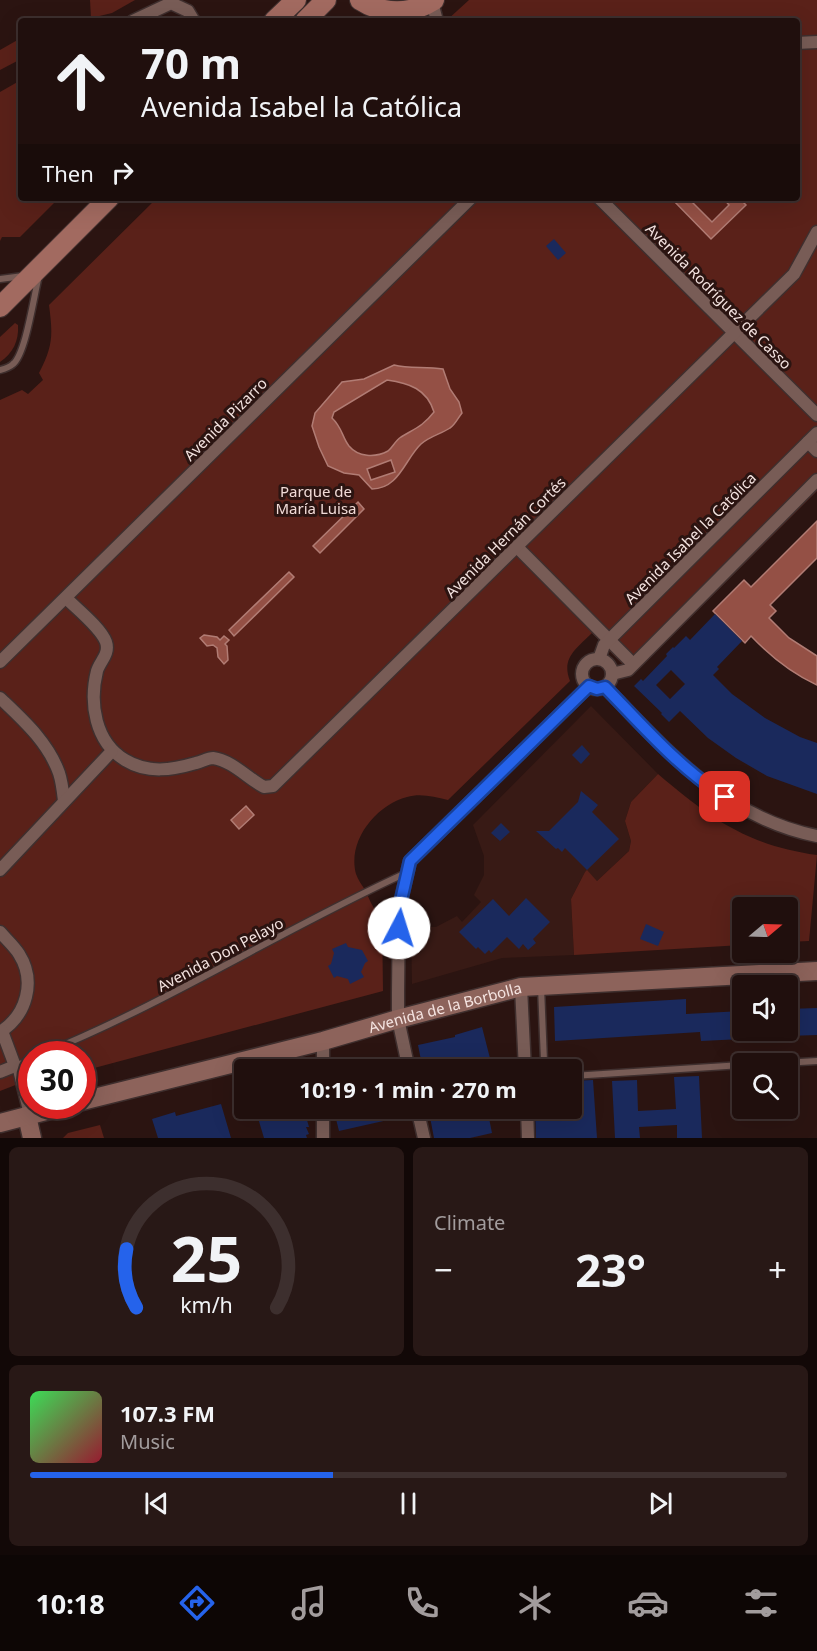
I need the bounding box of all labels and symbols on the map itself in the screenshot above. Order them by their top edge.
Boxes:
street label: Avenida Rodríguez de Casso [642,219,796,373]
street label: Avenida Pizarro [179,373,271,465]
street label: Avenida Isabel la Católica [620,468,760,608]
street label: Avenida Hernán Cortés [440,472,570,602]
park label: Parque de María Luisa [275,481,357,518]
pin [699,771,750,822]
position arrow [367,896,431,960]
north arrow [732,897,798,963]
street label: Avenida Don Pelayo [153,912,287,996]
street label: Avenida de la Borbolla [366,977,524,1037]
speed limit sign: 30 [18,1041,96,1119]

